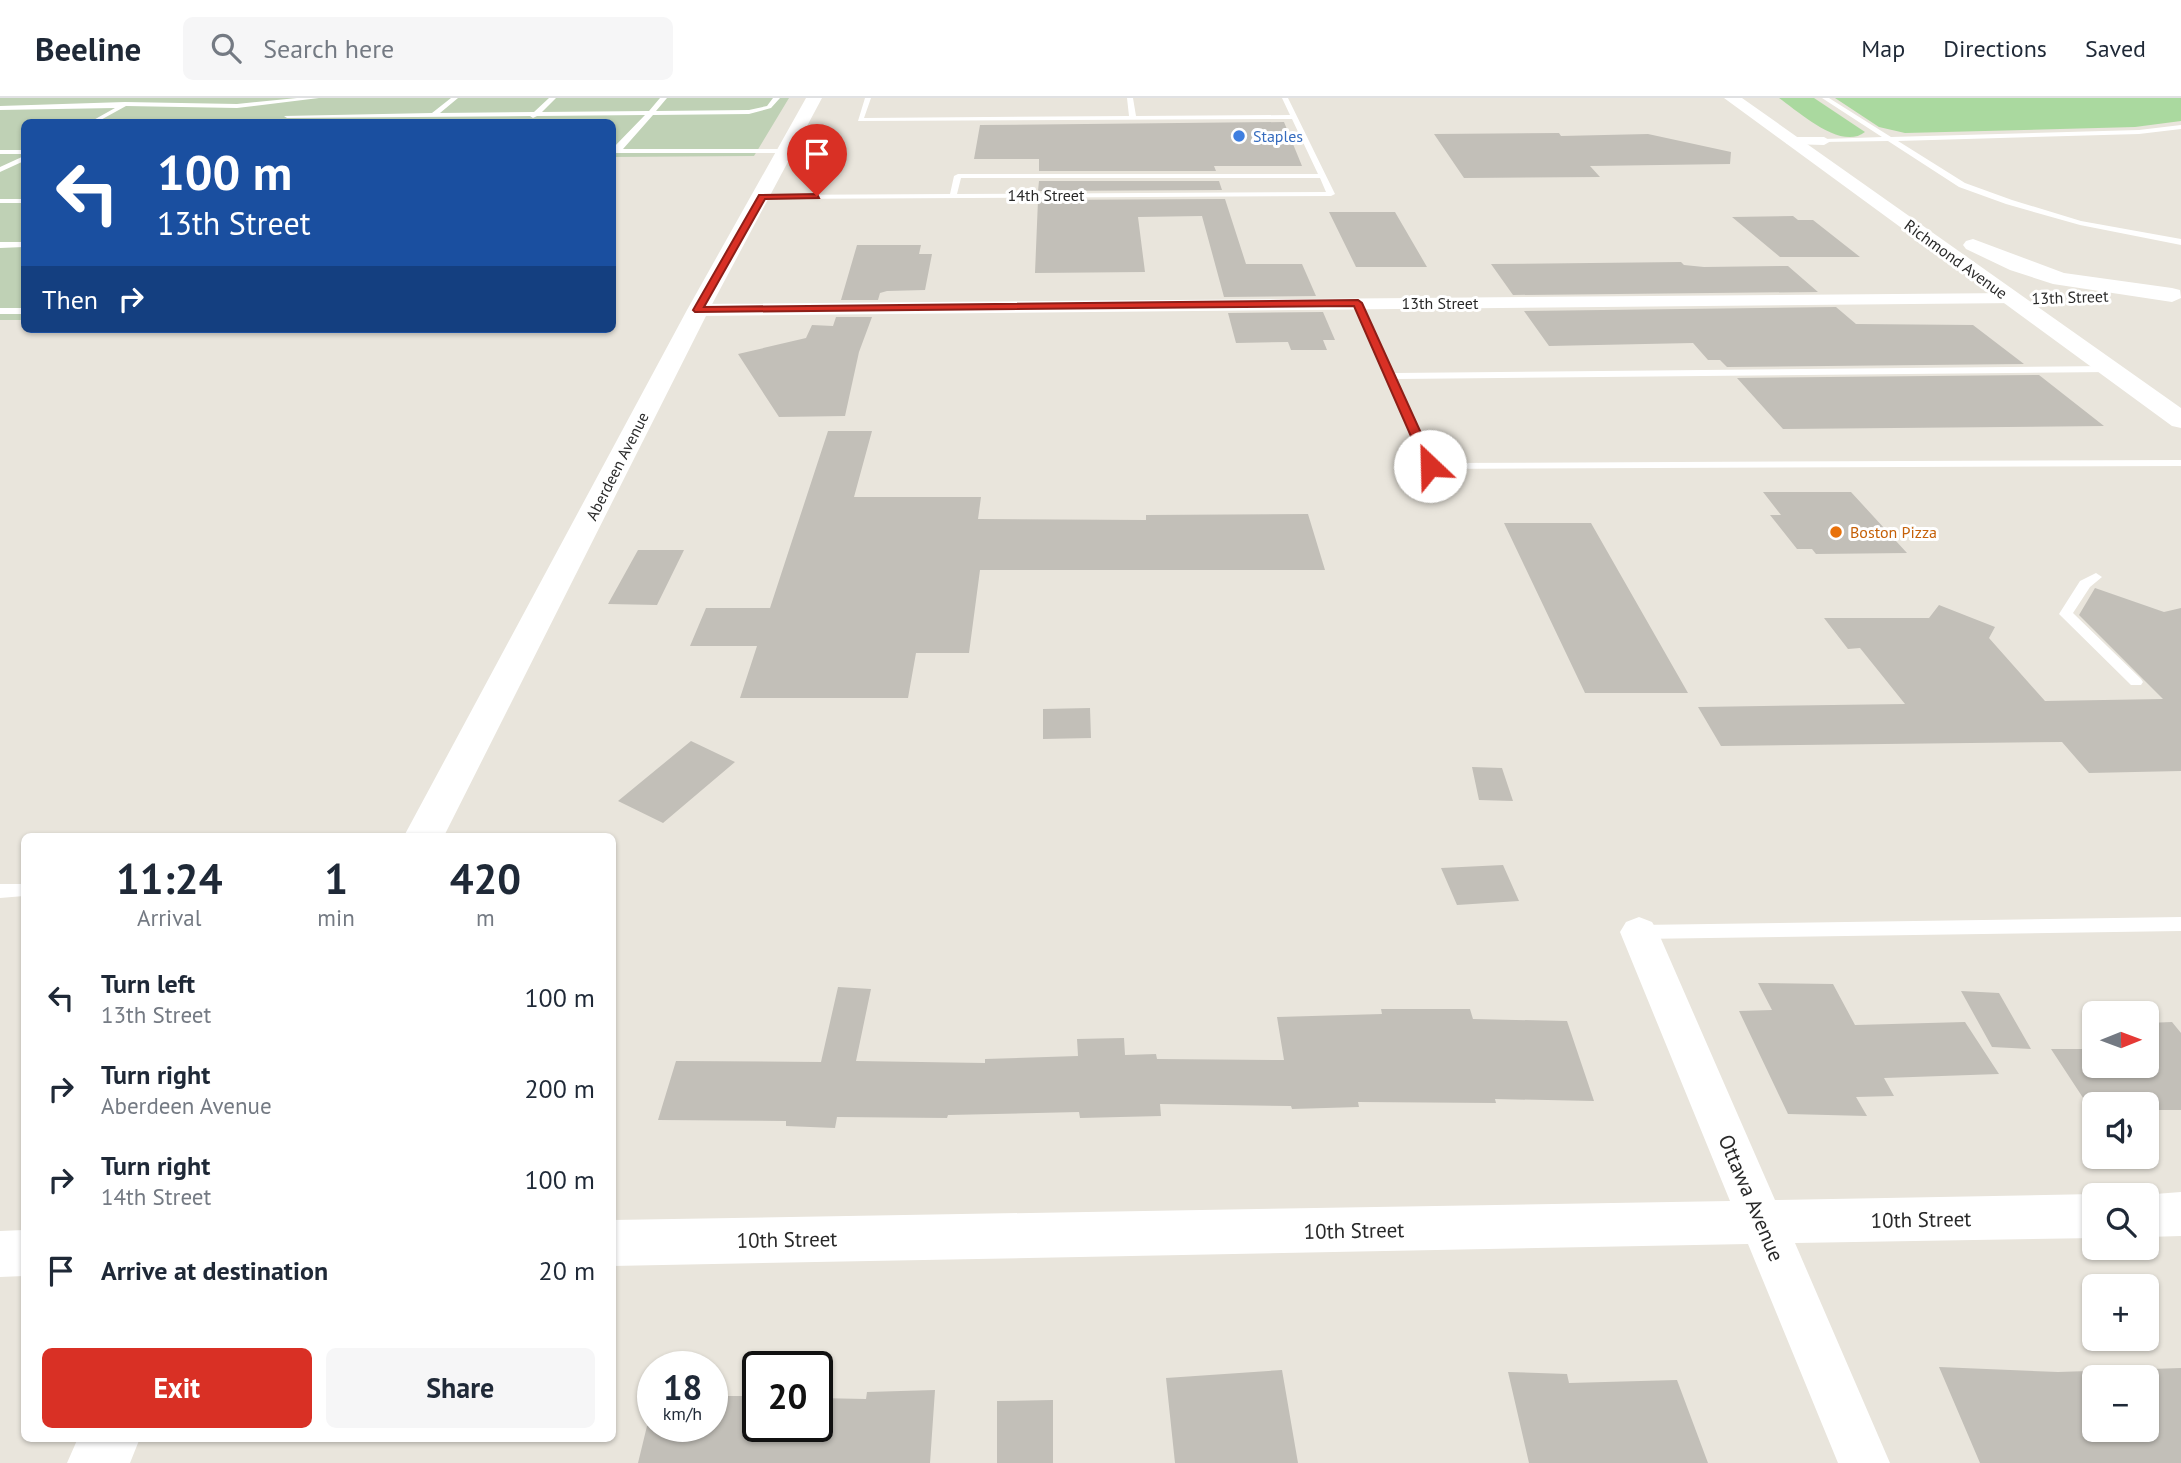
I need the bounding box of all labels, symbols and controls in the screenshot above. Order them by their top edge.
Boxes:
search box [183,17,673,80]
text: Beeline [35,27,141,70]
icon: search [207,29,245,67]
text: Search here [263,32,394,65]
text: Map [1861,33,1905,64]
text: Directions [1943,33,2047,64]
text: Saved [2085,33,2146,64]
pin [787,124,847,196]
place label: Staples [1253,126,1303,146]
marker: Staples [1231,128,1247,144]
icon: arrive [798,135,836,173]
text: 100 m [157,140,292,204]
icon: left [42,147,133,238]
street label: 14th Street [1008,185,1085,205]
text: 13th Street [157,202,311,244]
street label: Richmond Avenue [1901,215,2011,303]
icon: right [112,280,150,318]
text: Then [42,283,98,316]
street label: 13th Street [2031,286,2109,308]
street label: 13th Street [1402,293,1479,313]
street label: Aberdeen Avenue [581,409,653,523]
position arrow [1393,429,1467,503]
place label: Boston Pizza [1850,522,1937,542]
marker: Boston Pizza [1828,524,1844,540]
text: 11:24 [116,851,222,906]
text: 1 [324,851,348,906]
text: 420 [450,851,521,906]
text: Arrival [137,903,201,932]
text: min [317,903,355,932]
text: m [476,903,495,932]
text: Turn left [101,967,195,1000]
icon: left [42,979,80,1017]
text: 100 m [524,981,595,1014]
text: 13th Street [101,1000,211,1029]
north arrow [2082,1001,2160,1078]
map controls [2082,1001,2159,1442]
text: Turn right [101,1058,210,1091]
icon: right [42,1070,80,1108]
text: 200 m [524,1072,595,1105]
text: Aberdeen Avenue [101,1091,272,1120]
button: sound [2082,1092,2159,1169]
street label: Ottawa Avenue [1713,1130,1790,1265]
text: Turn right [101,1149,210,1182]
icon: right [42,1161,80,1199]
text: 100 m [524,1163,595,1196]
text: 14th Street [101,1182,211,1211]
button: search [2082,1183,2159,1260]
street label: 10th Street [1870,1205,1972,1234]
street label: 10th Street [1303,1216,1405,1245]
street label: 10th Street [736,1225,838,1254]
icon: arrive [42,1252,80,1290]
text: Arrive at destination [101,1254,328,1287]
text: 20 m [539,1254,595,1287]
button: + [2082,1274,2159,1351]
button: Exit [42,1348,312,1428]
button: Share [326,1348,595,1428]
speed limit sign: 20 [742,1351,833,1442]
text: 18 [663,1364,702,1410]
button: − [2082,1365,2159,1442]
text: km/h [663,1402,702,1425]

